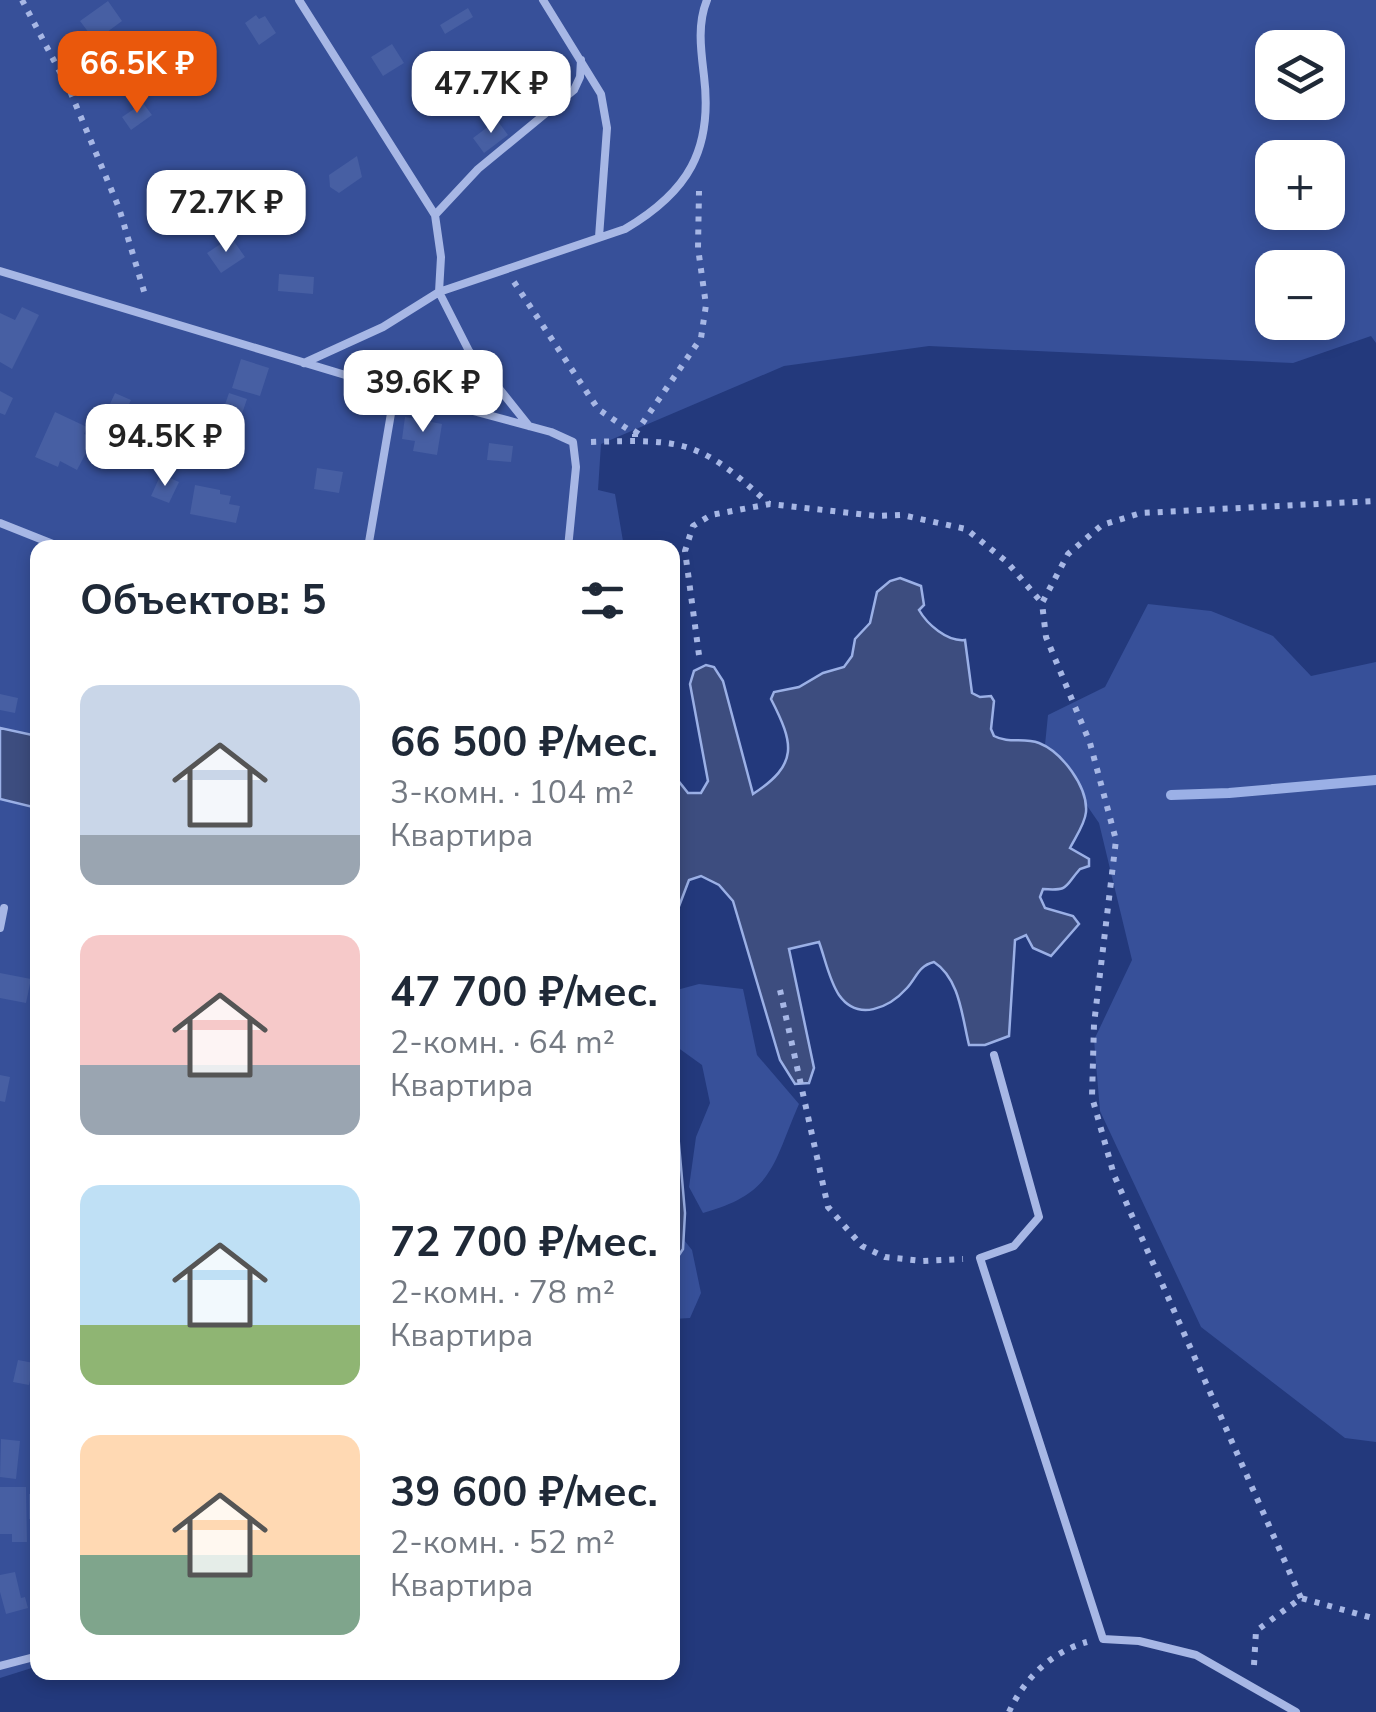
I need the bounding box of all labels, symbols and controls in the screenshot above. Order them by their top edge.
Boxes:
map controls [1255,30,1345,340]
button: layers [1255,30,1345,120]
pin: 66.5K ₽ [45,31,229,116]
text: 66.5K ₽ [80,42,194,85]
pin: 47.7K ₽ [399,51,583,136]
text: 47.7K ₽ [434,62,548,105]
button: + [1255,140,1345,230]
pin: 72.7K ₽ [134,170,318,255]
text: 72.7K ₽ [169,181,283,224]
button: − [1255,250,1345,340]
pin: 39.6K ₽ [331,350,515,435]
text: 39.6K ₽ [366,361,480,404]
pin: 94.5K ₽ [73,404,257,489]
text: 94.5K ₽ [108,415,222,458]
text: Объектов: 5 [80,572,326,629]
icon: filters [575,573,630,628]
text: 66 500 ₽/мес. [390,714,658,771]
icon: home [160,725,280,845]
text: 3-комн. · 104 m² [390,771,634,814]
text: Квартира [390,814,533,857]
text: 47 700 ₽/мес. [390,964,658,1021]
icon: home [160,975,280,1095]
text: 2-комн. · 64 m² [390,1021,615,1064]
text: Квартира [390,1064,533,1107]
text: 72 700 ₽/мес. [390,1214,658,1271]
icon: home [160,1225,280,1345]
text: 2-комн. · 78 m² [390,1271,615,1314]
text: Квартира [390,1314,533,1357]
text: 39 600 ₽/мес. [390,1464,658,1521]
icon: home [160,1475,280,1595]
text: 2-комн. · 52 m² [390,1521,615,1564]
text: Квартира [390,1564,533,1607]

